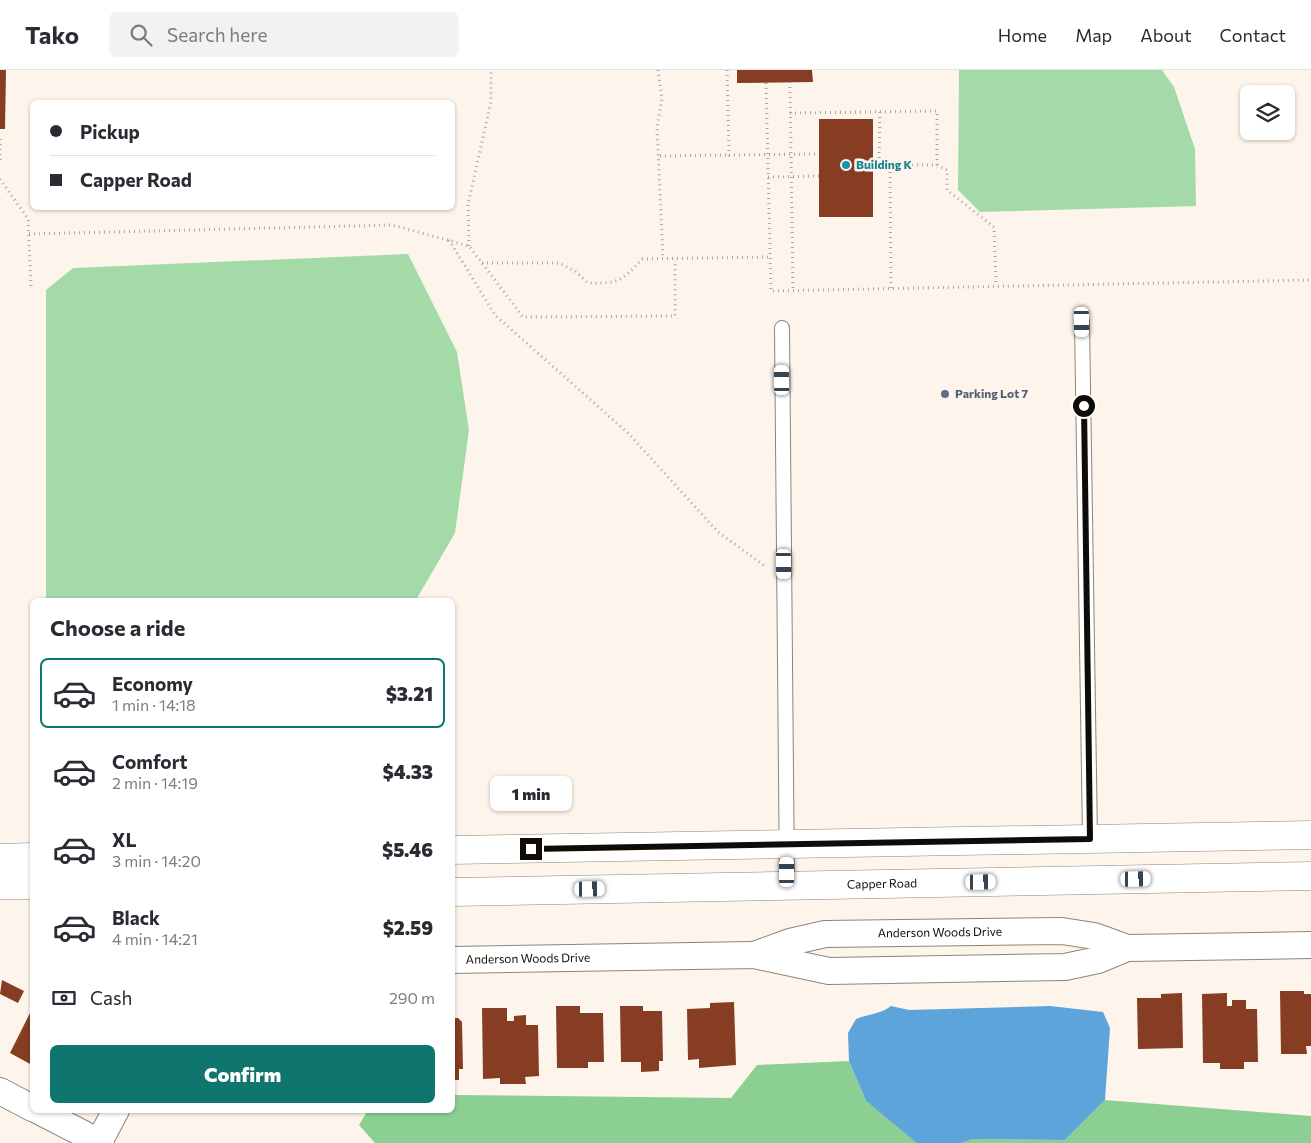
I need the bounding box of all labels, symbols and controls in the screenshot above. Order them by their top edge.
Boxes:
search box [109,12,459,57]
text: Tako [25,20,79,49]
icon: search [127,21,155,49]
text: Search here [167,23,267,46]
text: Home [998,24,1047,46]
text: Map [1075,24,1112,46]
text: About [1140,24,1192,46]
text: Contact [1220,24,1286,46]
map controls [1240,85,1295,140]
button: layers [1240,85,1295,140]
text: Pickup [80,120,140,143]
place label: Building K [856,157,913,171]
marker: Building K [840,159,852,171]
text: Capper Road [80,168,192,191]
car [1074,307,1089,337]
car [774,365,789,395]
place label: Parking Lot 7 [955,386,1029,400]
marker: Parking Lot 7 [939,388,951,400]
route start [1073,395,1095,417]
car [776,549,791,579]
text: Choose a ride [50,614,185,641]
icon: car [52,671,97,716]
text: Economy [112,672,193,695]
text: $3.21 [386,682,433,705]
text: 1 min · 14:18 [112,695,196,714]
icon: car [52,749,97,794]
text: Comfort [112,750,188,773]
text: $4.33 [383,760,433,783]
text: 2 min · 14:19 [112,773,198,792]
callout: 1 min [490,776,572,812]
text: 1 min [512,784,550,803]
icon: car [52,827,97,872]
text: XL [112,828,137,851]
text: $5.46 [382,838,433,861]
route end [520,838,542,860]
text: 3 min · 14:20 [112,851,201,870]
car [779,857,794,887]
car [1120,871,1151,887]
car [965,874,996,890]
street label: Capper Road [847,875,917,891]
car [574,881,605,897]
icon: car [52,905,97,950]
text: Black [112,906,160,929]
text: $2.59 [383,916,433,939]
street label: Anderson Woods Drive [878,924,1002,939]
text: 4 min · 14:21 [112,929,198,948]
street label: Anderson Woods Drive [466,950,590,966]
icon: cash [50,984,78,1012]
text: Cash [90,986,132,1009]
text: 290 m [389,988,435,1007]
button: Confirm [50,1045,435,1103]

